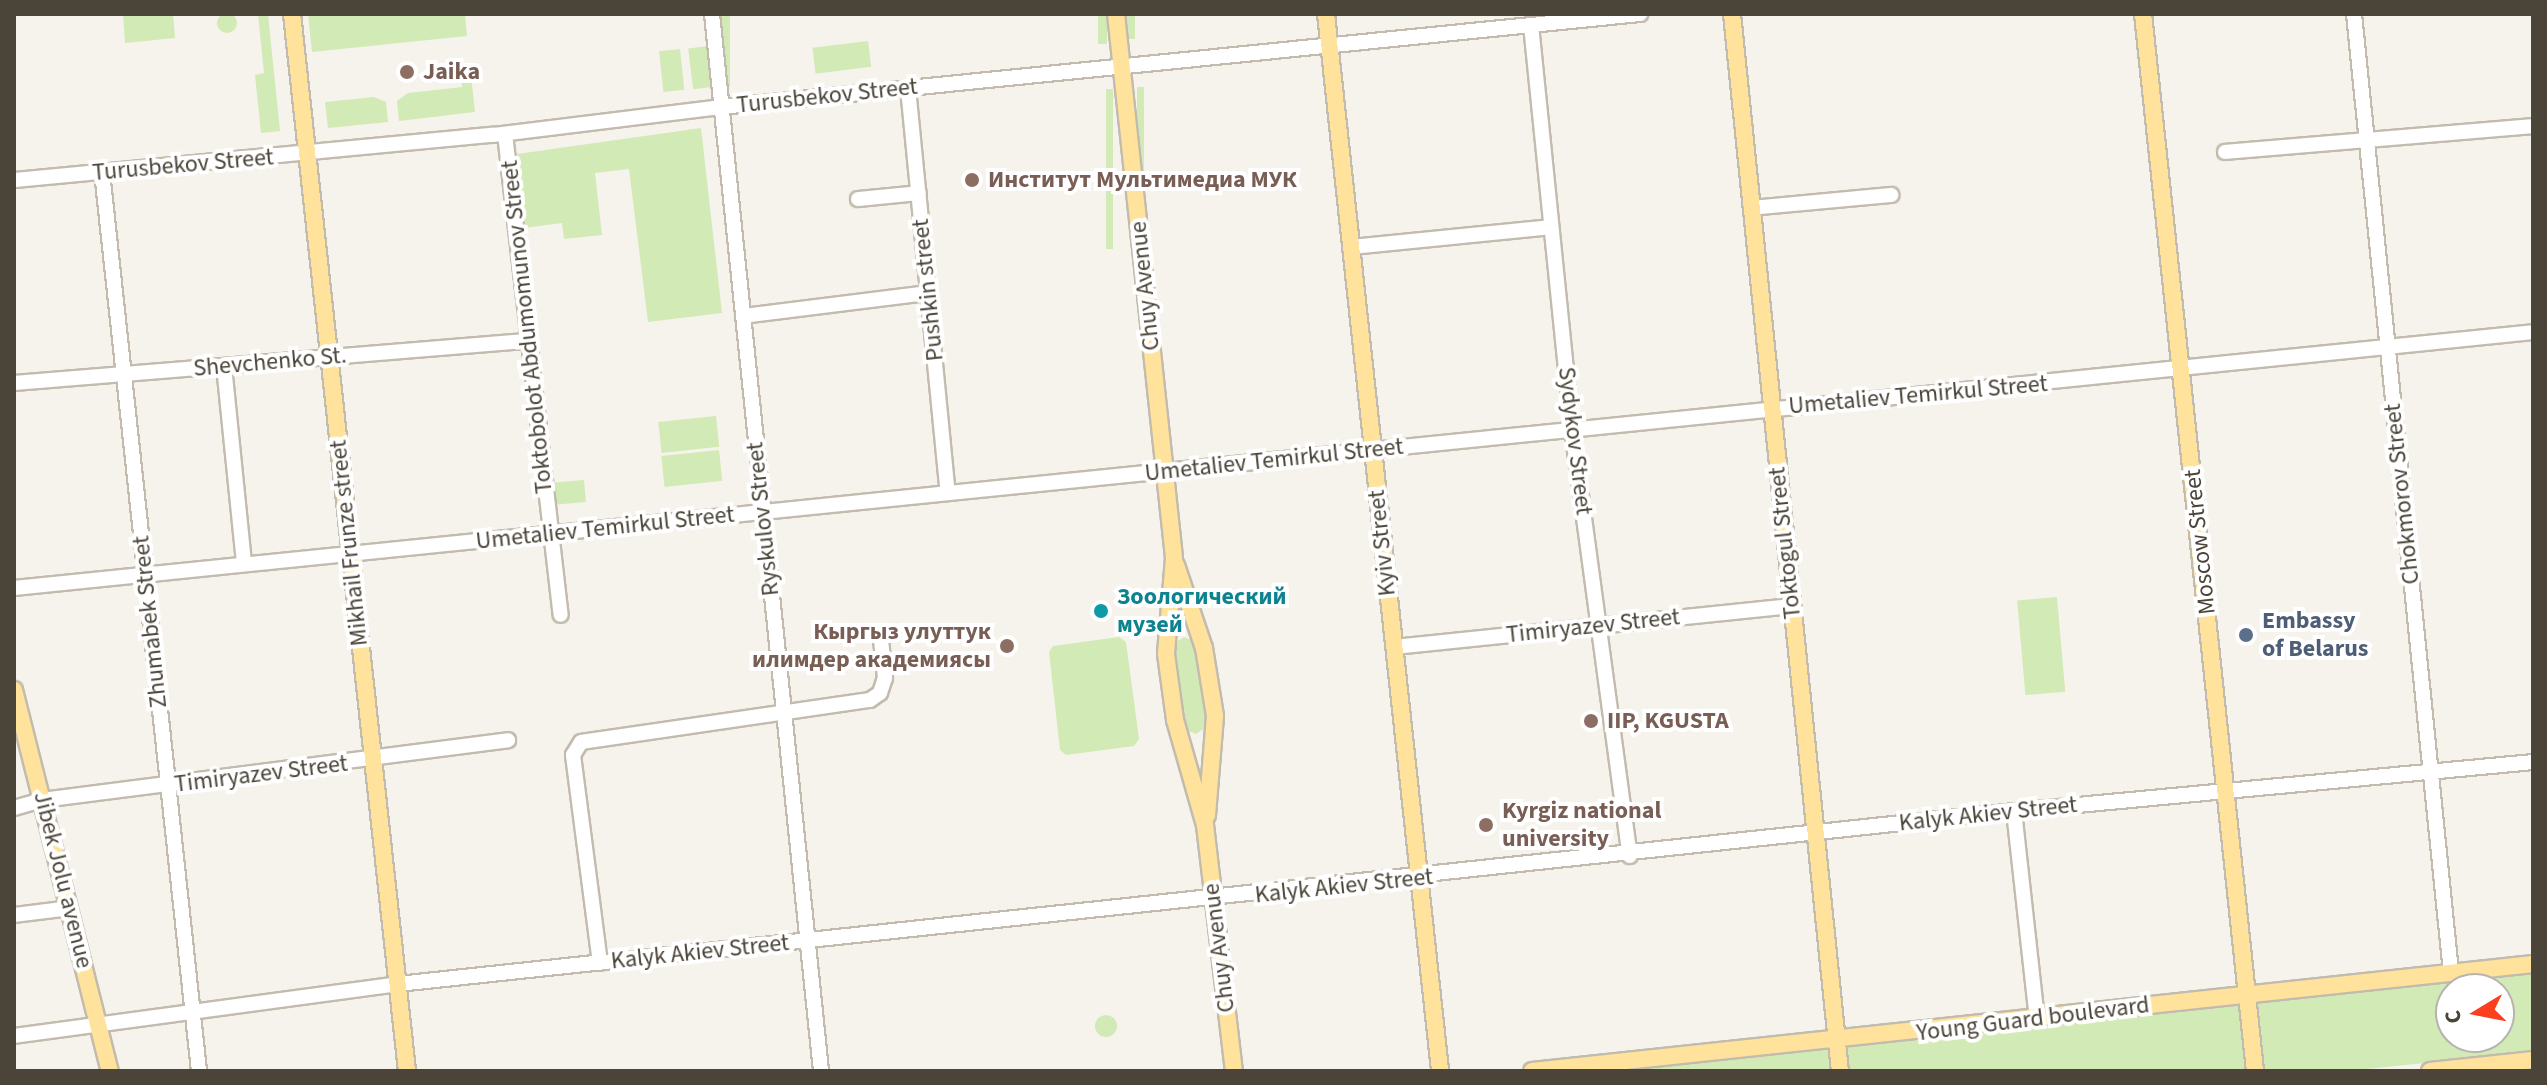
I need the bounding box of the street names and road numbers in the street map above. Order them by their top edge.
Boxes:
street label: Turusbekov Street [735,72,919,120]
street label: Turusbekov Street [91,143,275,187]
street label: Toktobolot Abdumomunov Street [495,159,559,495]
street label: Pushkin street [906,217,950,363]
street label: Chuy Avenue [1124,220,1166,352]
street label: Shevchenko St. [192,341,348,383]
street label: Sydykov Street [1552,365,1598,517]
street label: Umetaliev Temirkul Street [1787,369,2049,421]
street label: Chokmorov Street [2378,402,2426,586]
street label: Umetaliev Temirkul Street [1143,432,1405,488]
street label: Mikhail Frunze street [324,438,374,648]
street label: Ryskulov Street [741,441,785,597]
street label: Toktogul Street [1763,466,1807,620]
street label: Moscow Street [2178,468,2222,616]
street label: Kyiv Street [1362,488,1402,598]
street label: Umetaliev Temirkul Street [474,500,736,556]
street label: Zhumabek Street [127,534,173,710]
street label: Timiryazev Street [1505,603,1681,649]
street label: Timiryazev Street [173,749,349,799]
street label: Jibek Jolu avenue [27,789,99,971]
street label: Kalyk Akiev Street [1897,790,2079,838]
street label: Kalyk Akiev Street [1253,862,1435,910]
street label: Chuy Avenue [1197,882,1241,1014]
street label: Kalyk Akiev Street [609,928,791,976]
street label: Young Guard boulevard [1915,990,2151,1048]

